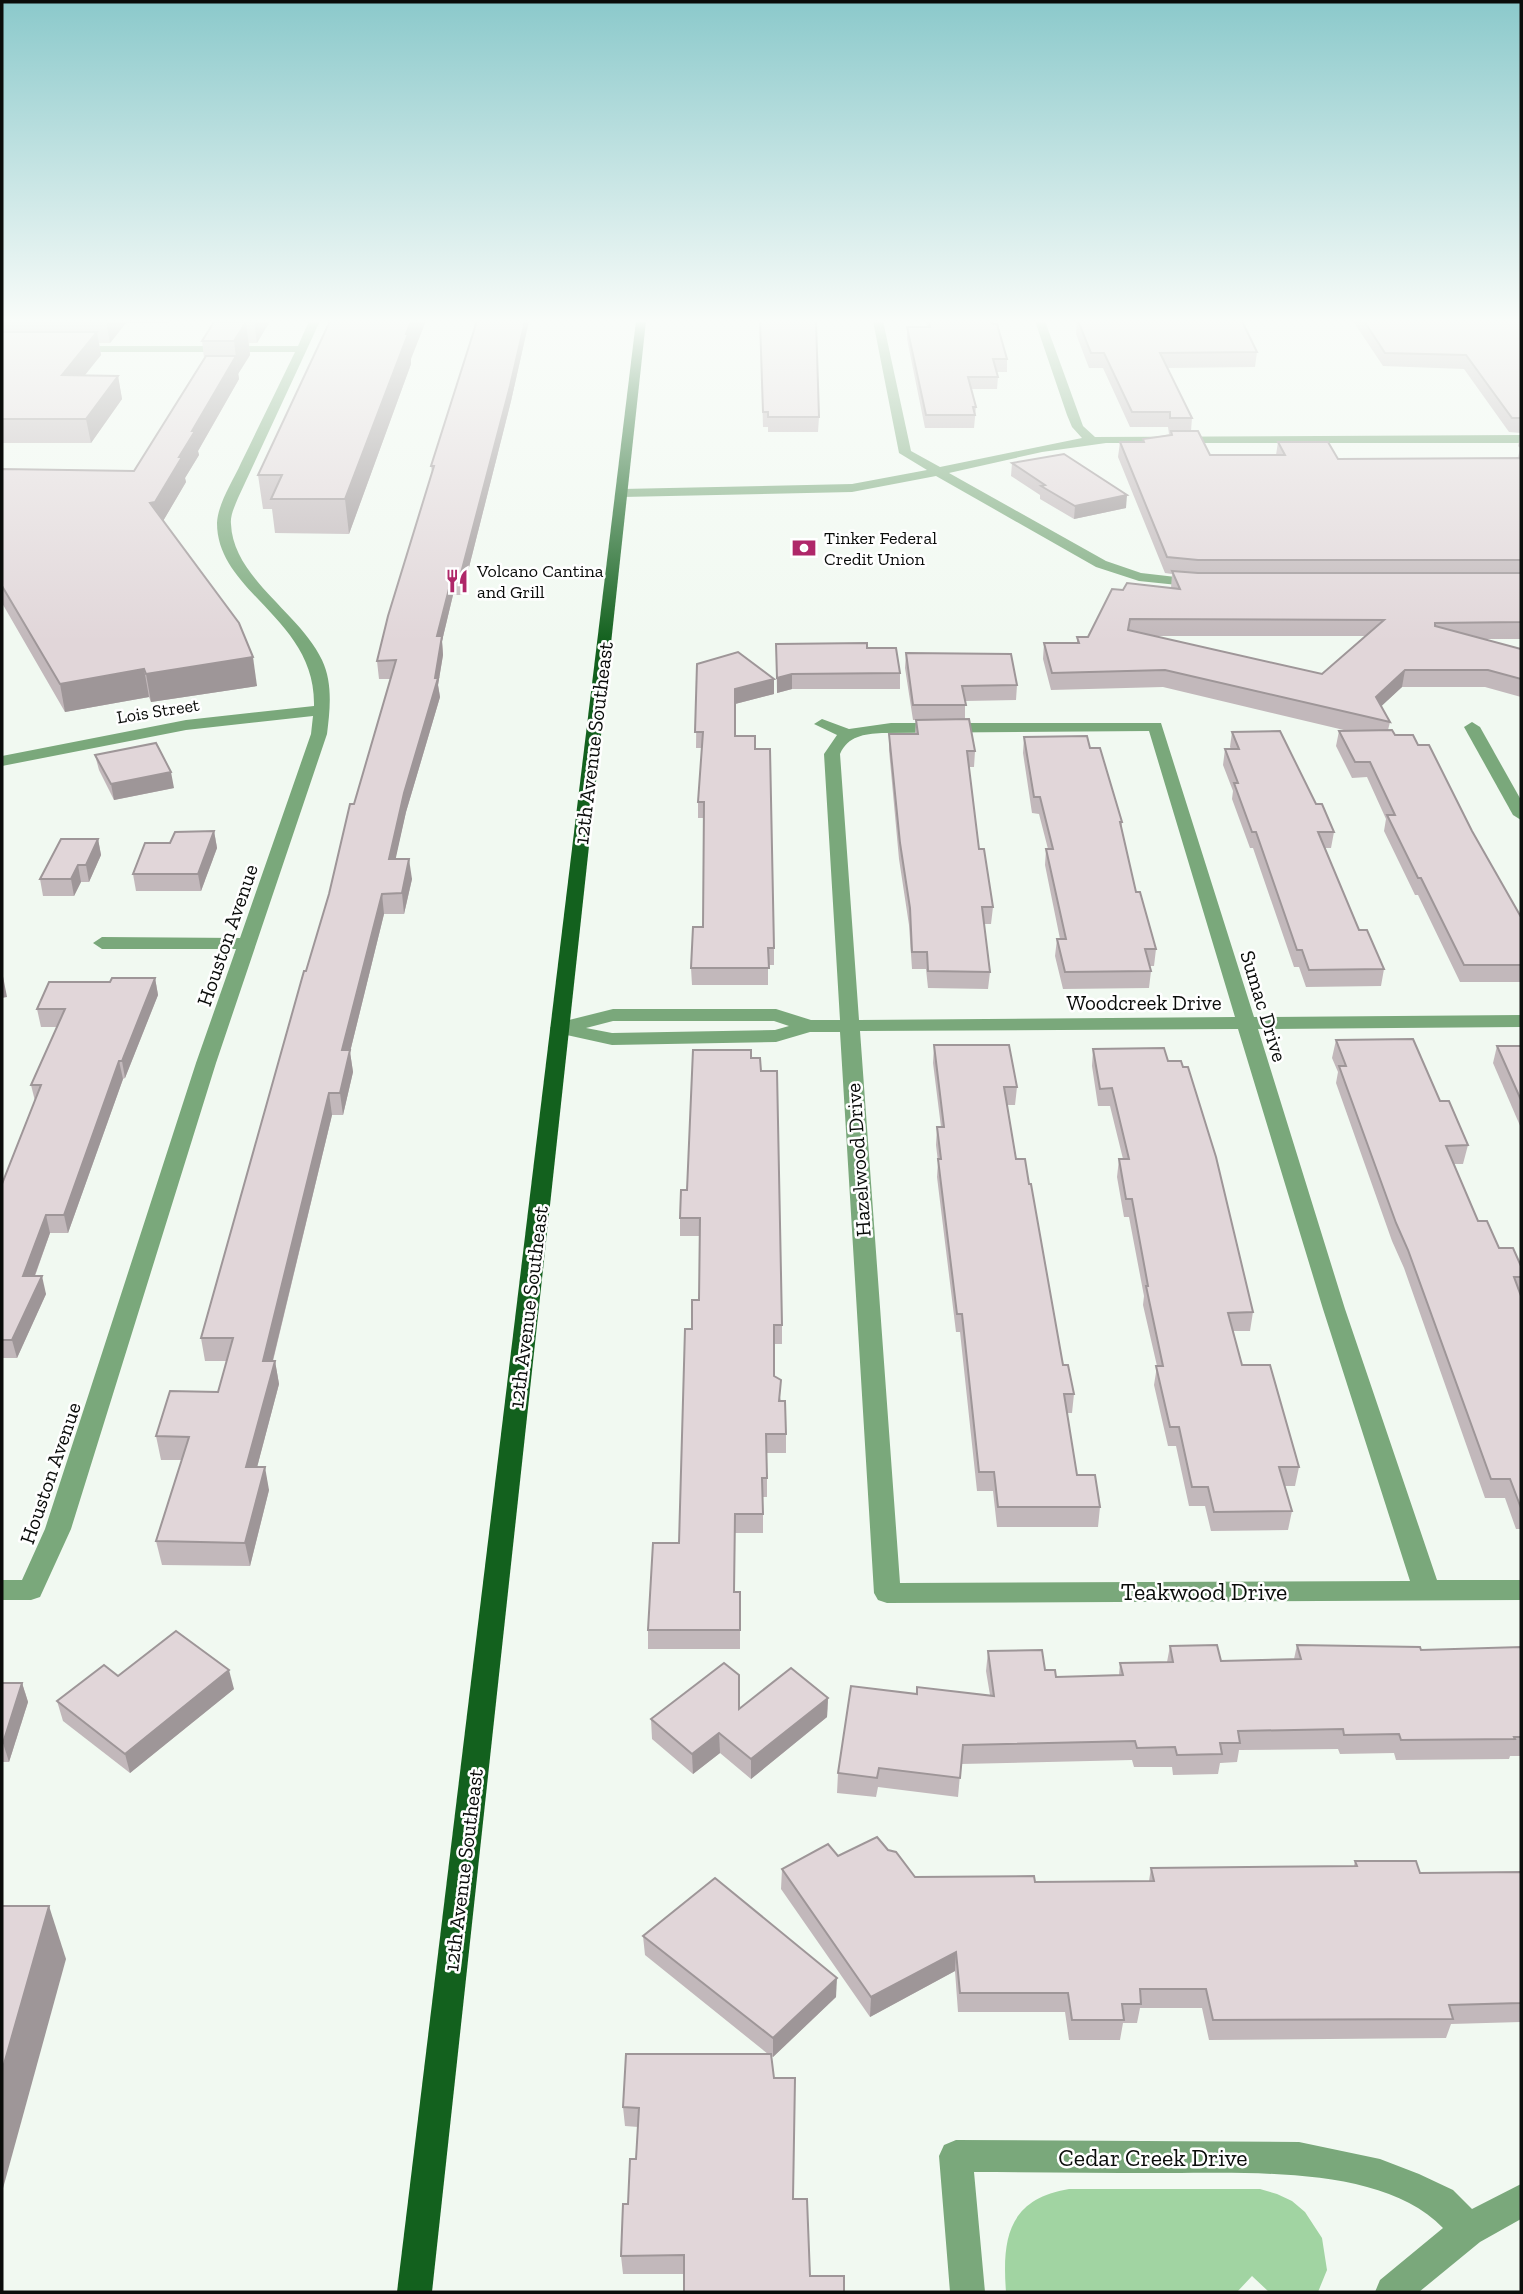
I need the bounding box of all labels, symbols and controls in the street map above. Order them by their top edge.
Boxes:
place label: Tinker Federal Credit Union [824,527,937,570]
bank icon: Tinker Federal Credit Union [790,534,818,562]
place label: Volcano Cantina and Grill [476,560,604,603]
restaurant icon: Volcano Cantina and Grill [443,567,471,595]
street label: 12th Avenue Southeast [568,640,618,846]
street label: Lois Street [115,694,201,728]
street label: Houston Avenue [191,861,263,1009]
street label: Sumac Drive [1235,947,1293,1065]
street label: Woodcreek Drive [1066,990,1222,1015]
street label: Hazelwood Drive [840,1082,876,1238]
street label: 12th Avenue Southeast [503,1204,553,1410]
street label: Houston Avenue [14,1399,86,1547]
street label: Teakwood Drive [1121,1577,1287,1606]
street label: 12th Avenue Southeast [438,1767,488,1973]
street label: Cedar Creek Drive [1058,2143,1248,2172]

